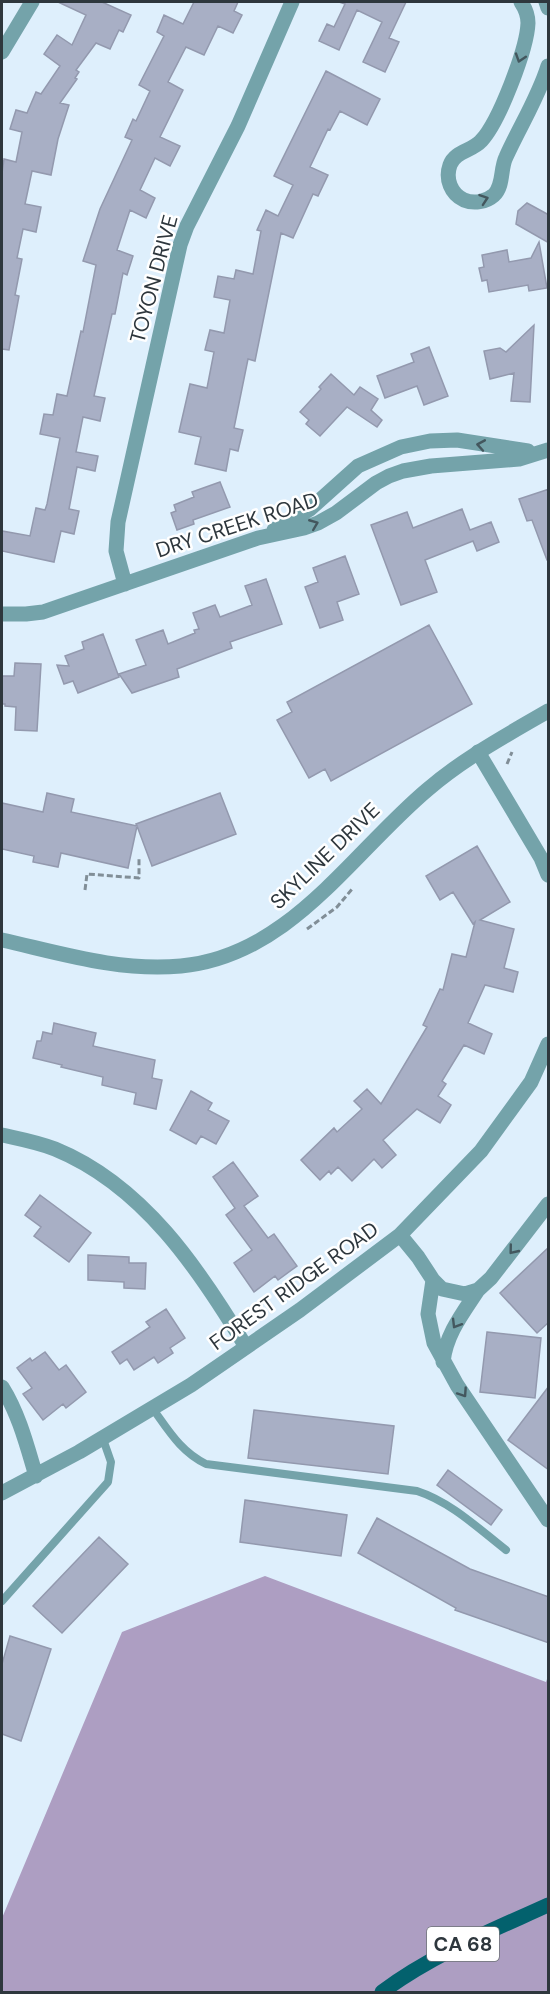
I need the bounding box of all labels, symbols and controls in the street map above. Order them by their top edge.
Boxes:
one-way arrow [515,52,528,63]
one-way arrow [478,193,489,206]
street label: TOYON DRIVE [123,212,185,346]
one-way arrow [476,439,486,451]
street label: DRY CREEK ROAD [152,486,322,564]
one-way arrow [308,519,319,531]
street label: SKYLINE DRIVE [264,796,386,916]
street label: FOREST RIDGE ROAD [204,1215,384,1357]
one-way arrow [509,1243,520,1254]
one-way arrow [452,1318,463,1328]
one-way arrow [455,1387,467,1397]
road number: CA 68 [427,1927,499,1961]

